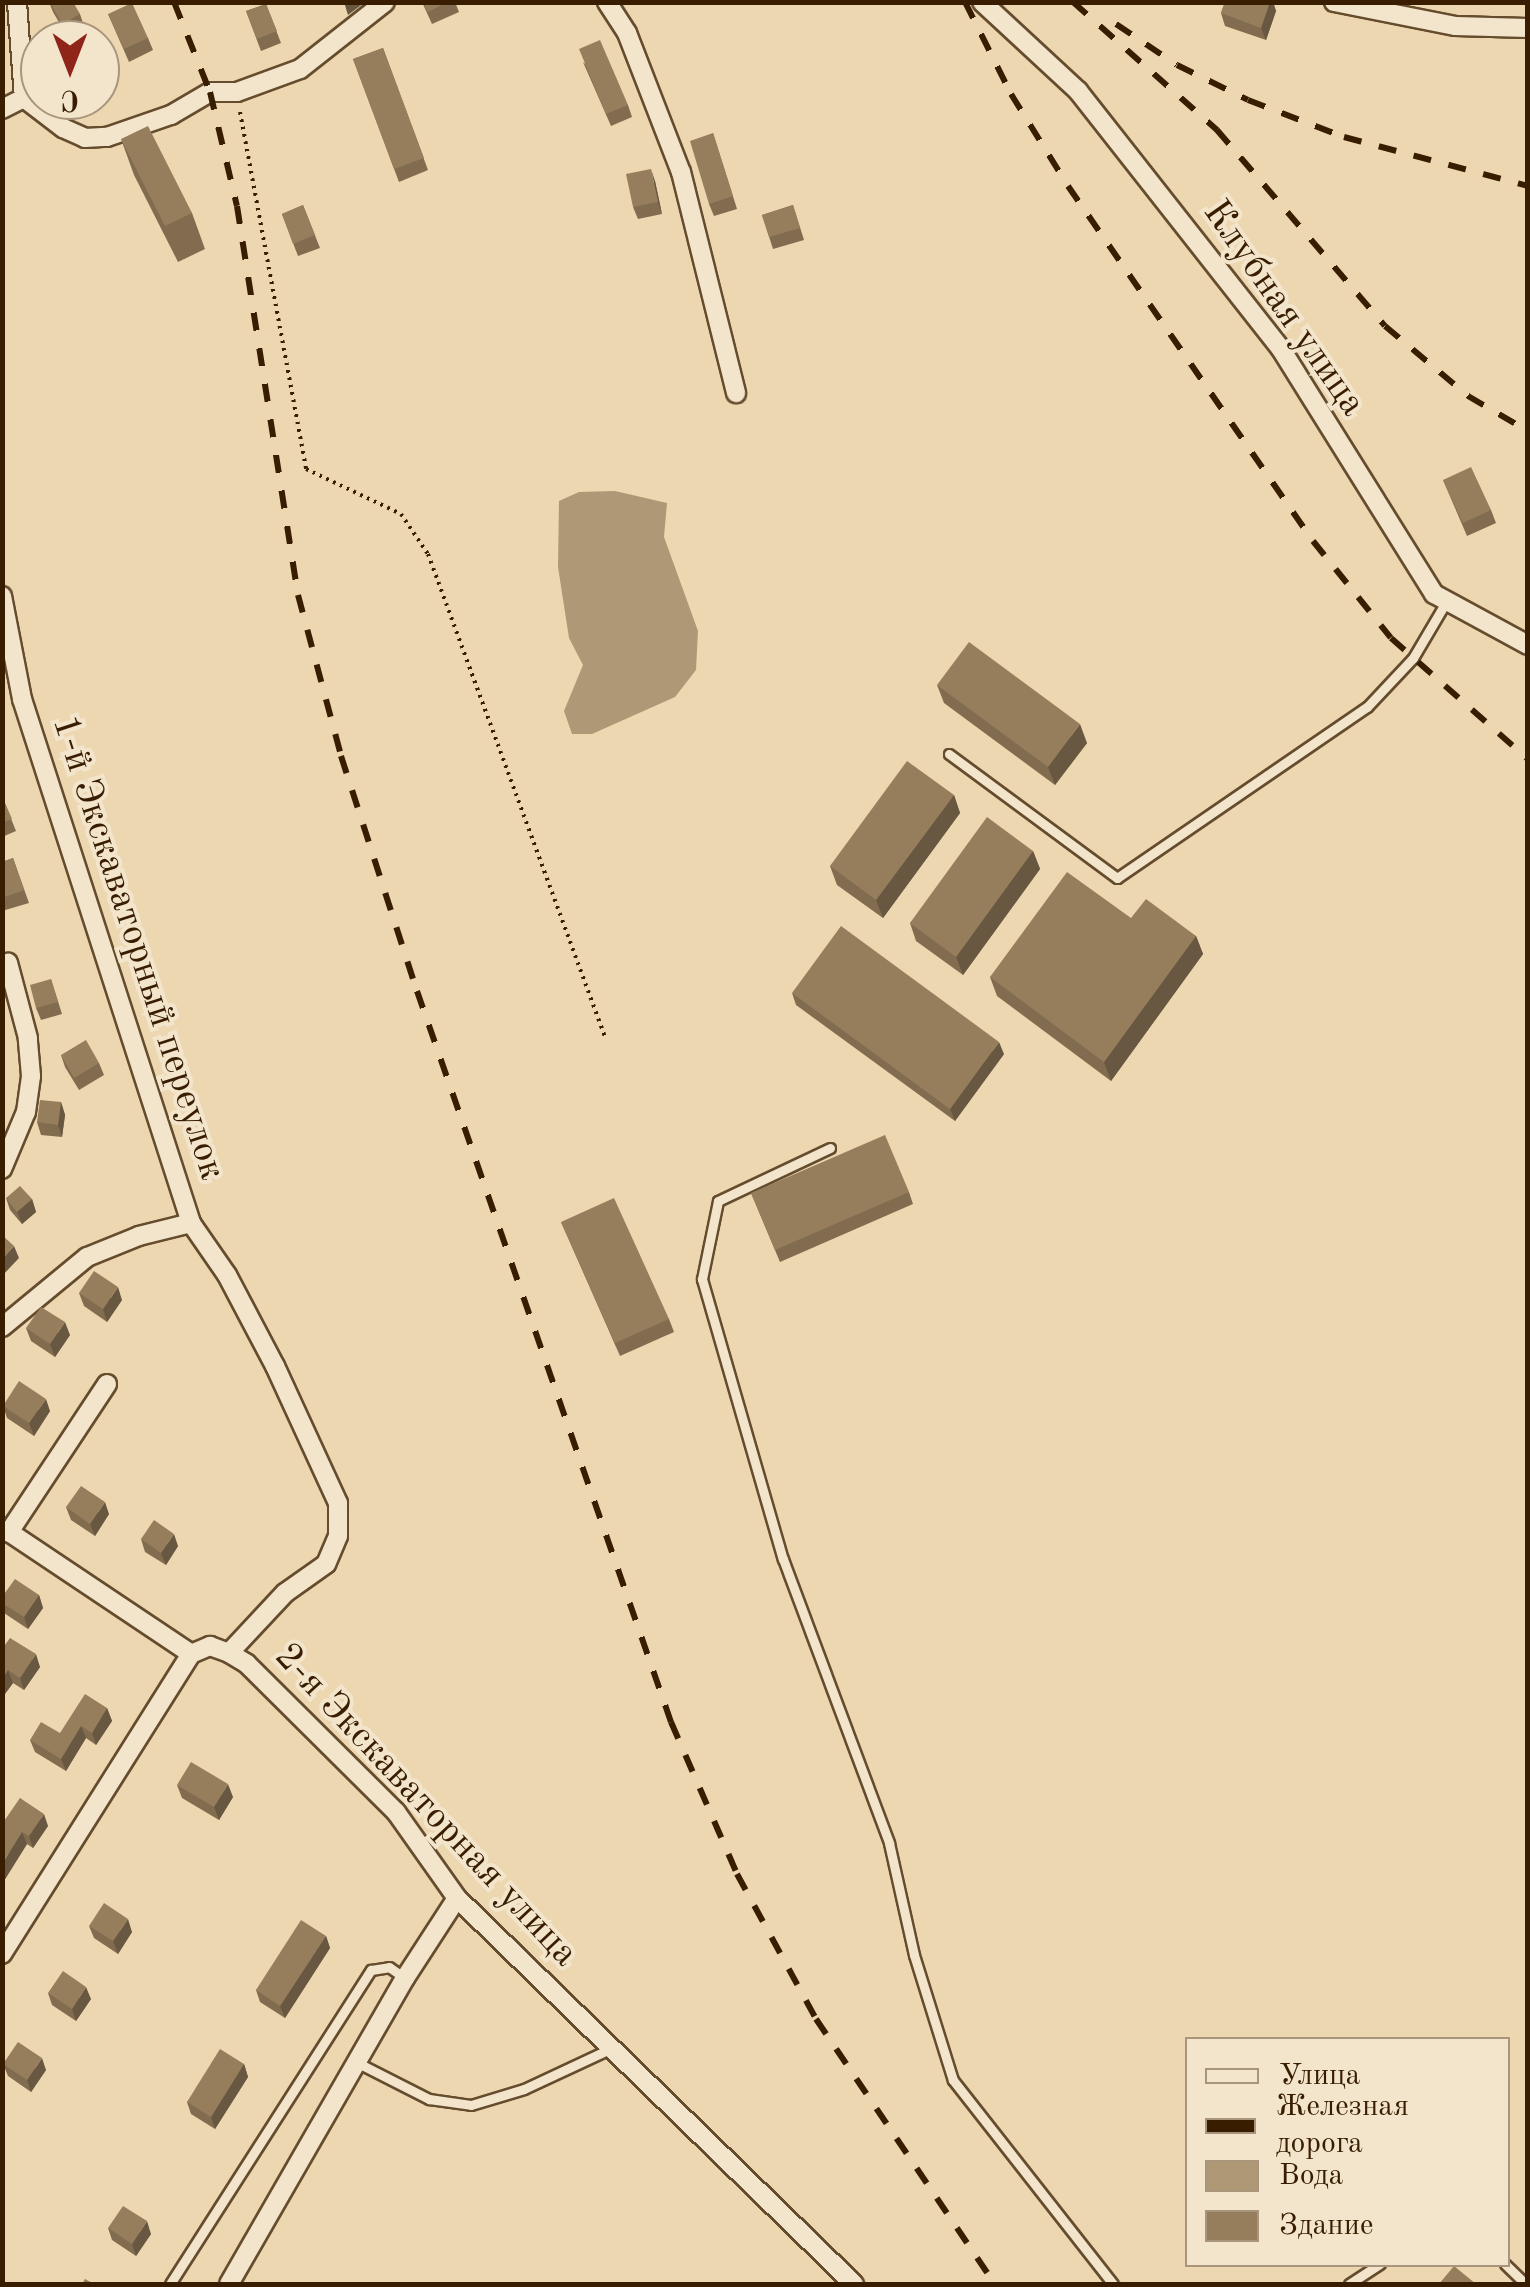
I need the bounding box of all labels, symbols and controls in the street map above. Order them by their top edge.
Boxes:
north arrow [20,20,120,120]
text: С [61,84,79,112]
street label: Клубная улица [1192,192,1374,426]
street label: 1-й Экскаваторный переулок [40,710,234,1186]
street label: 2-я Экскаваторная улица [263,1635,587,1977]
legend [1185,2037,1510,2267]
text: Улица [1279,2061,1360,2091]
text: Железная дорога [1276,2092,1409,2159]
text: Вода [1279,2161,1343,2191]
text: Здание [1279,2211,1374,2241]

